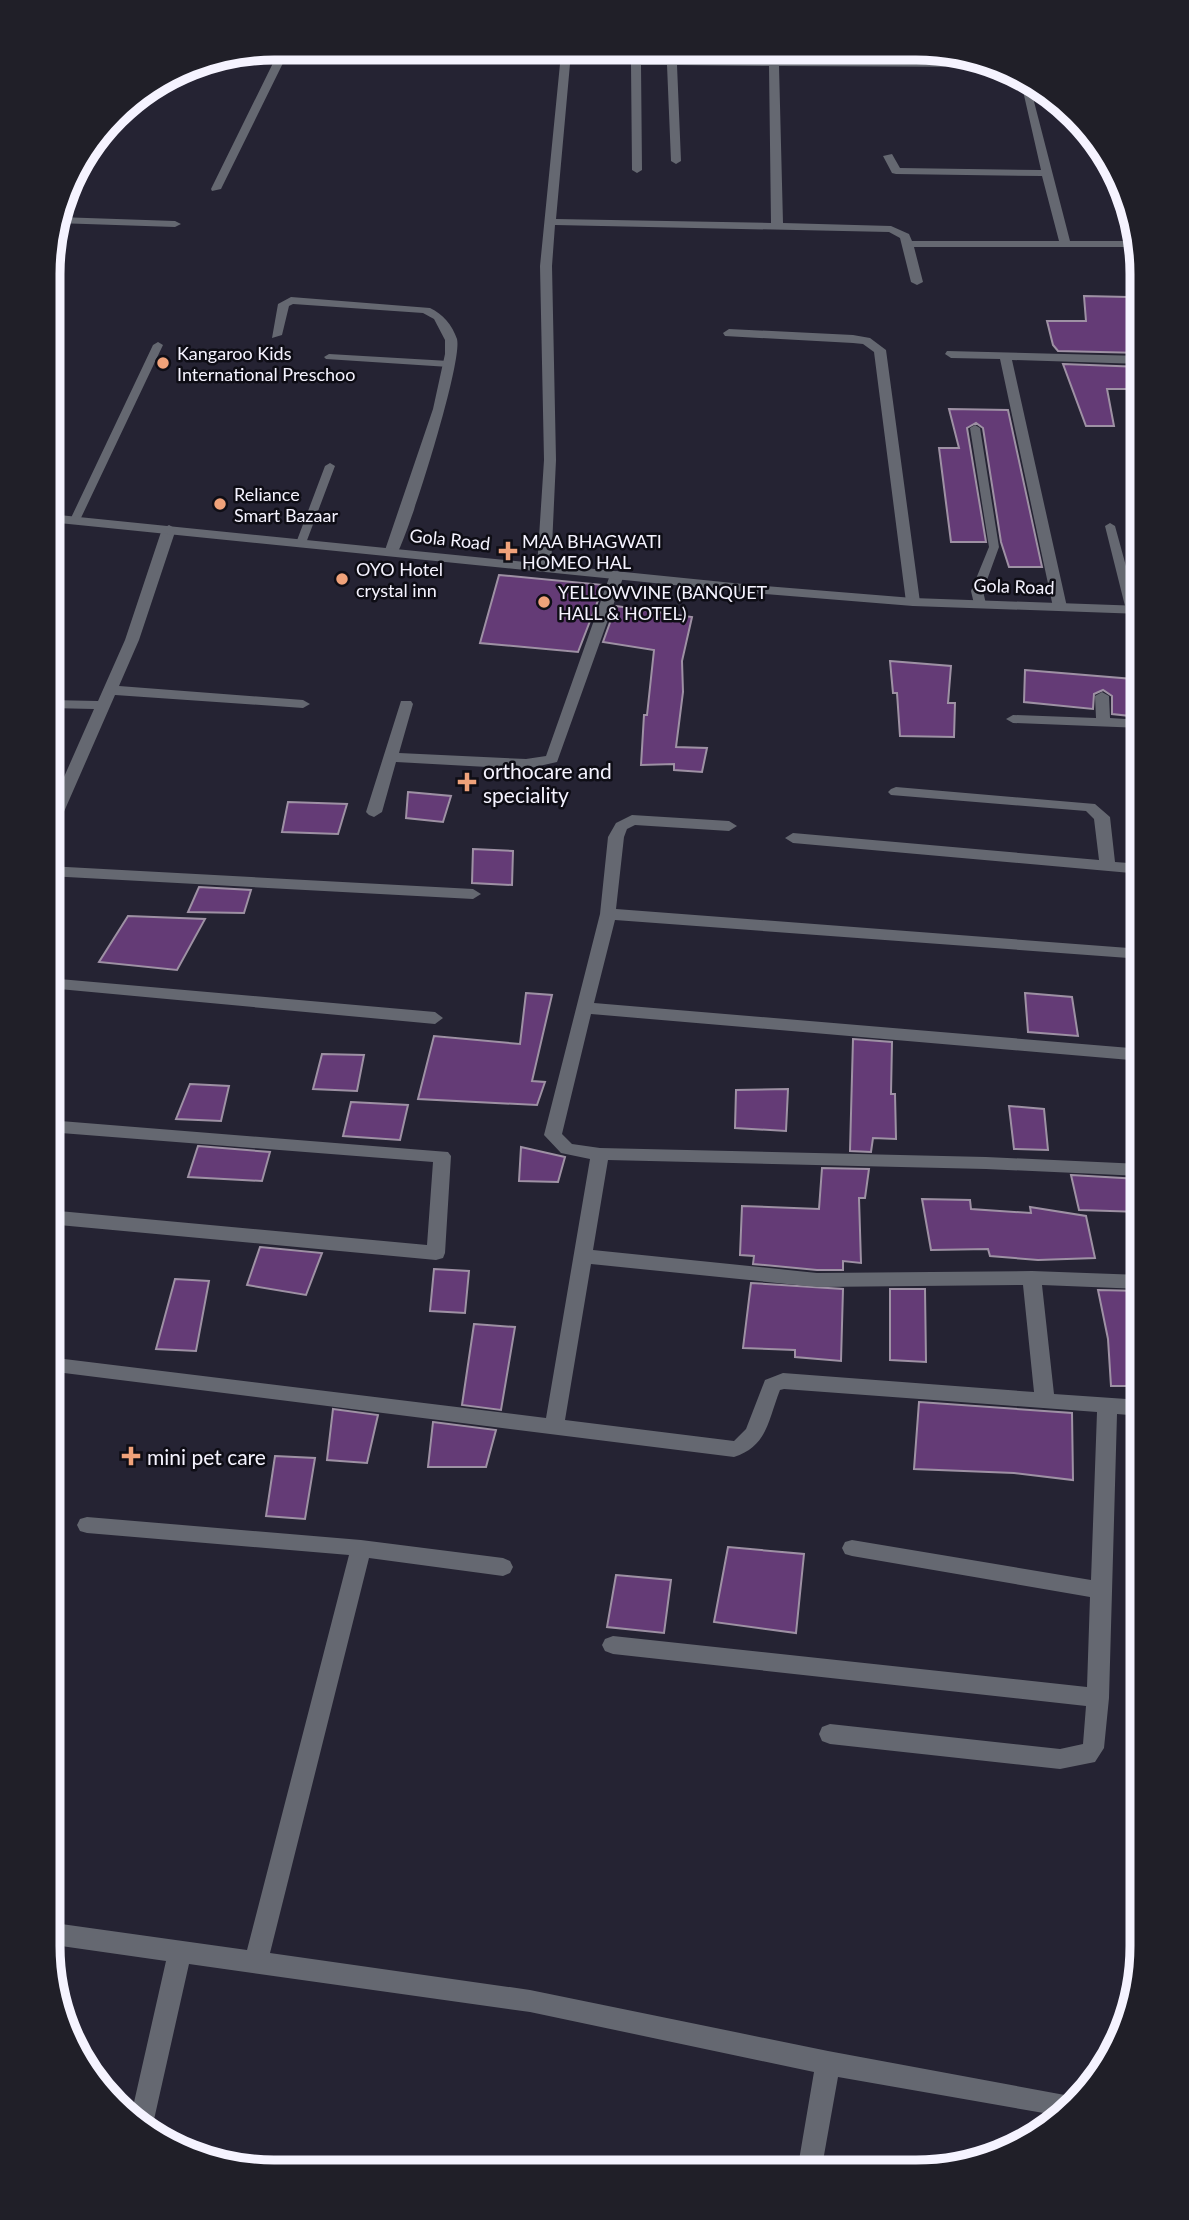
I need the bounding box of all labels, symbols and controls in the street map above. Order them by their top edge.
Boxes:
place label: Kangaroo Kids International Preschoo [177,342,355,385]
marker: Kangaroo Kids International Preschoo [155,355,171,371]
place label: Reliance Smart Bazaar [234,483,338,526]
marker: Reliance Smart Bazaar [212,496,228,512]
street label: Gola Road [409,524,491,554]
place label: MAA BHAGWATI HOMEO HAL [522,530,662,573]
marker: MAA BHAGWATI HOMEO HAL [500,543,516,559]
place label: OYO Hotel crystal inn [356,558,443,601]
marker: OYO Hotel crystal inn [334,571,350,587]
street label: Gola Road [973,574,1055,598]
place label: YELLOWVINE (BANQUET HALL & HOTEL) [558,581,768,624]
marker: YELLOWVINE (BANQUET HALL & HOTEL) [536,594,552,610]
place label: orthocare and speciality [483,758,612,807]
marker: orthocare and speciality [457,772,477,792]
place label: mini pet care [147,1444,266,1469]
marker: mini pet care [121,1446,141,1466]

